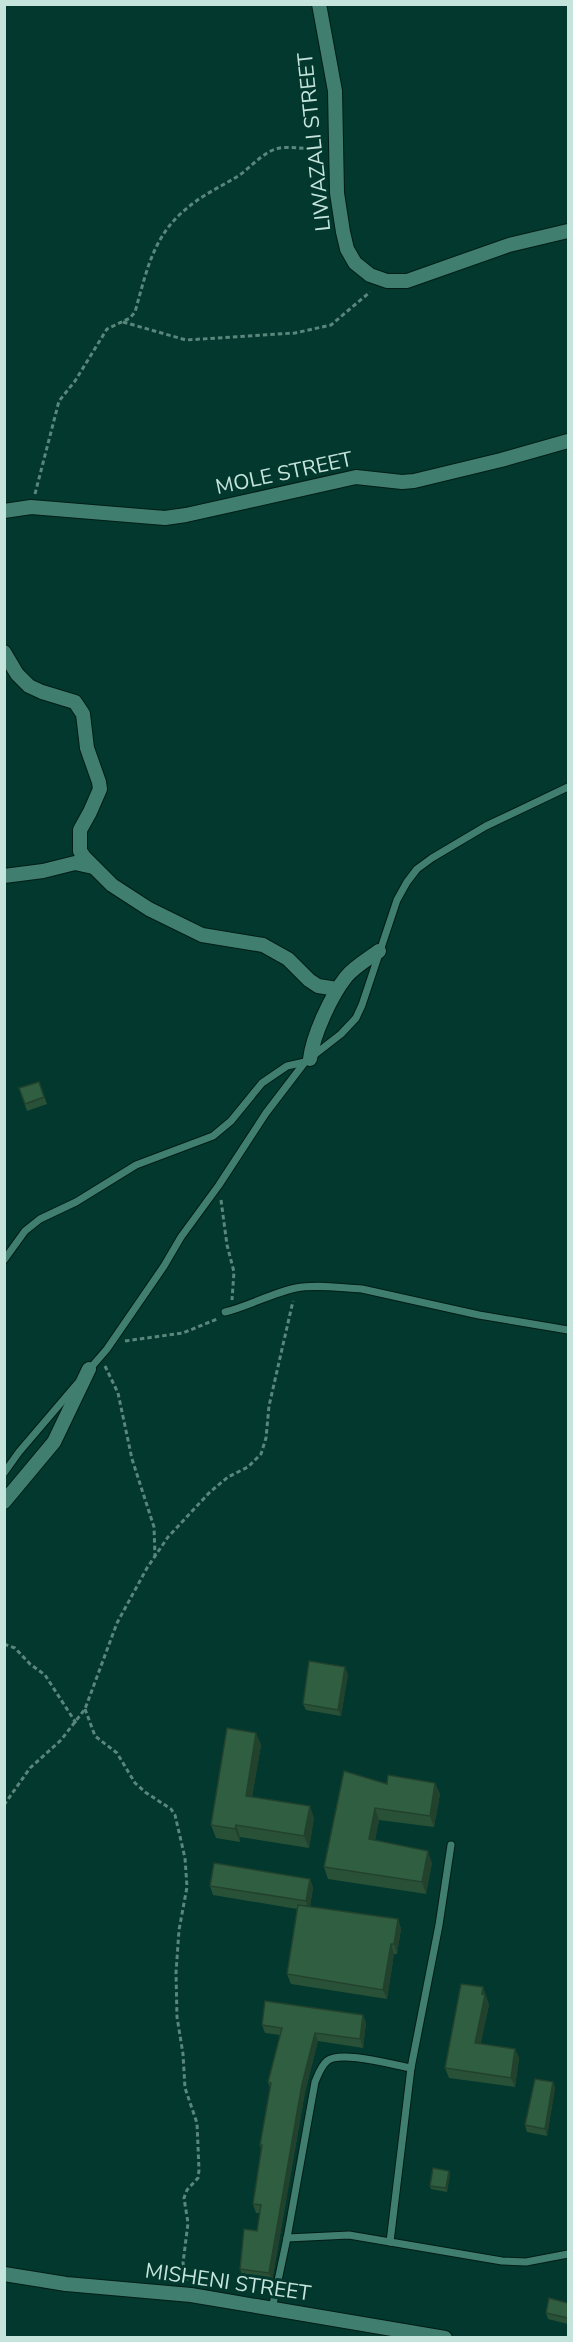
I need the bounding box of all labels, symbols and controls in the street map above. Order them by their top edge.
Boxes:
street label: LIWAZALI STREET [291,51,337,233]
street label: MOLE STREET [213,445,355,501]
street label: MISHENI STREET [143,2257,313,2308]

